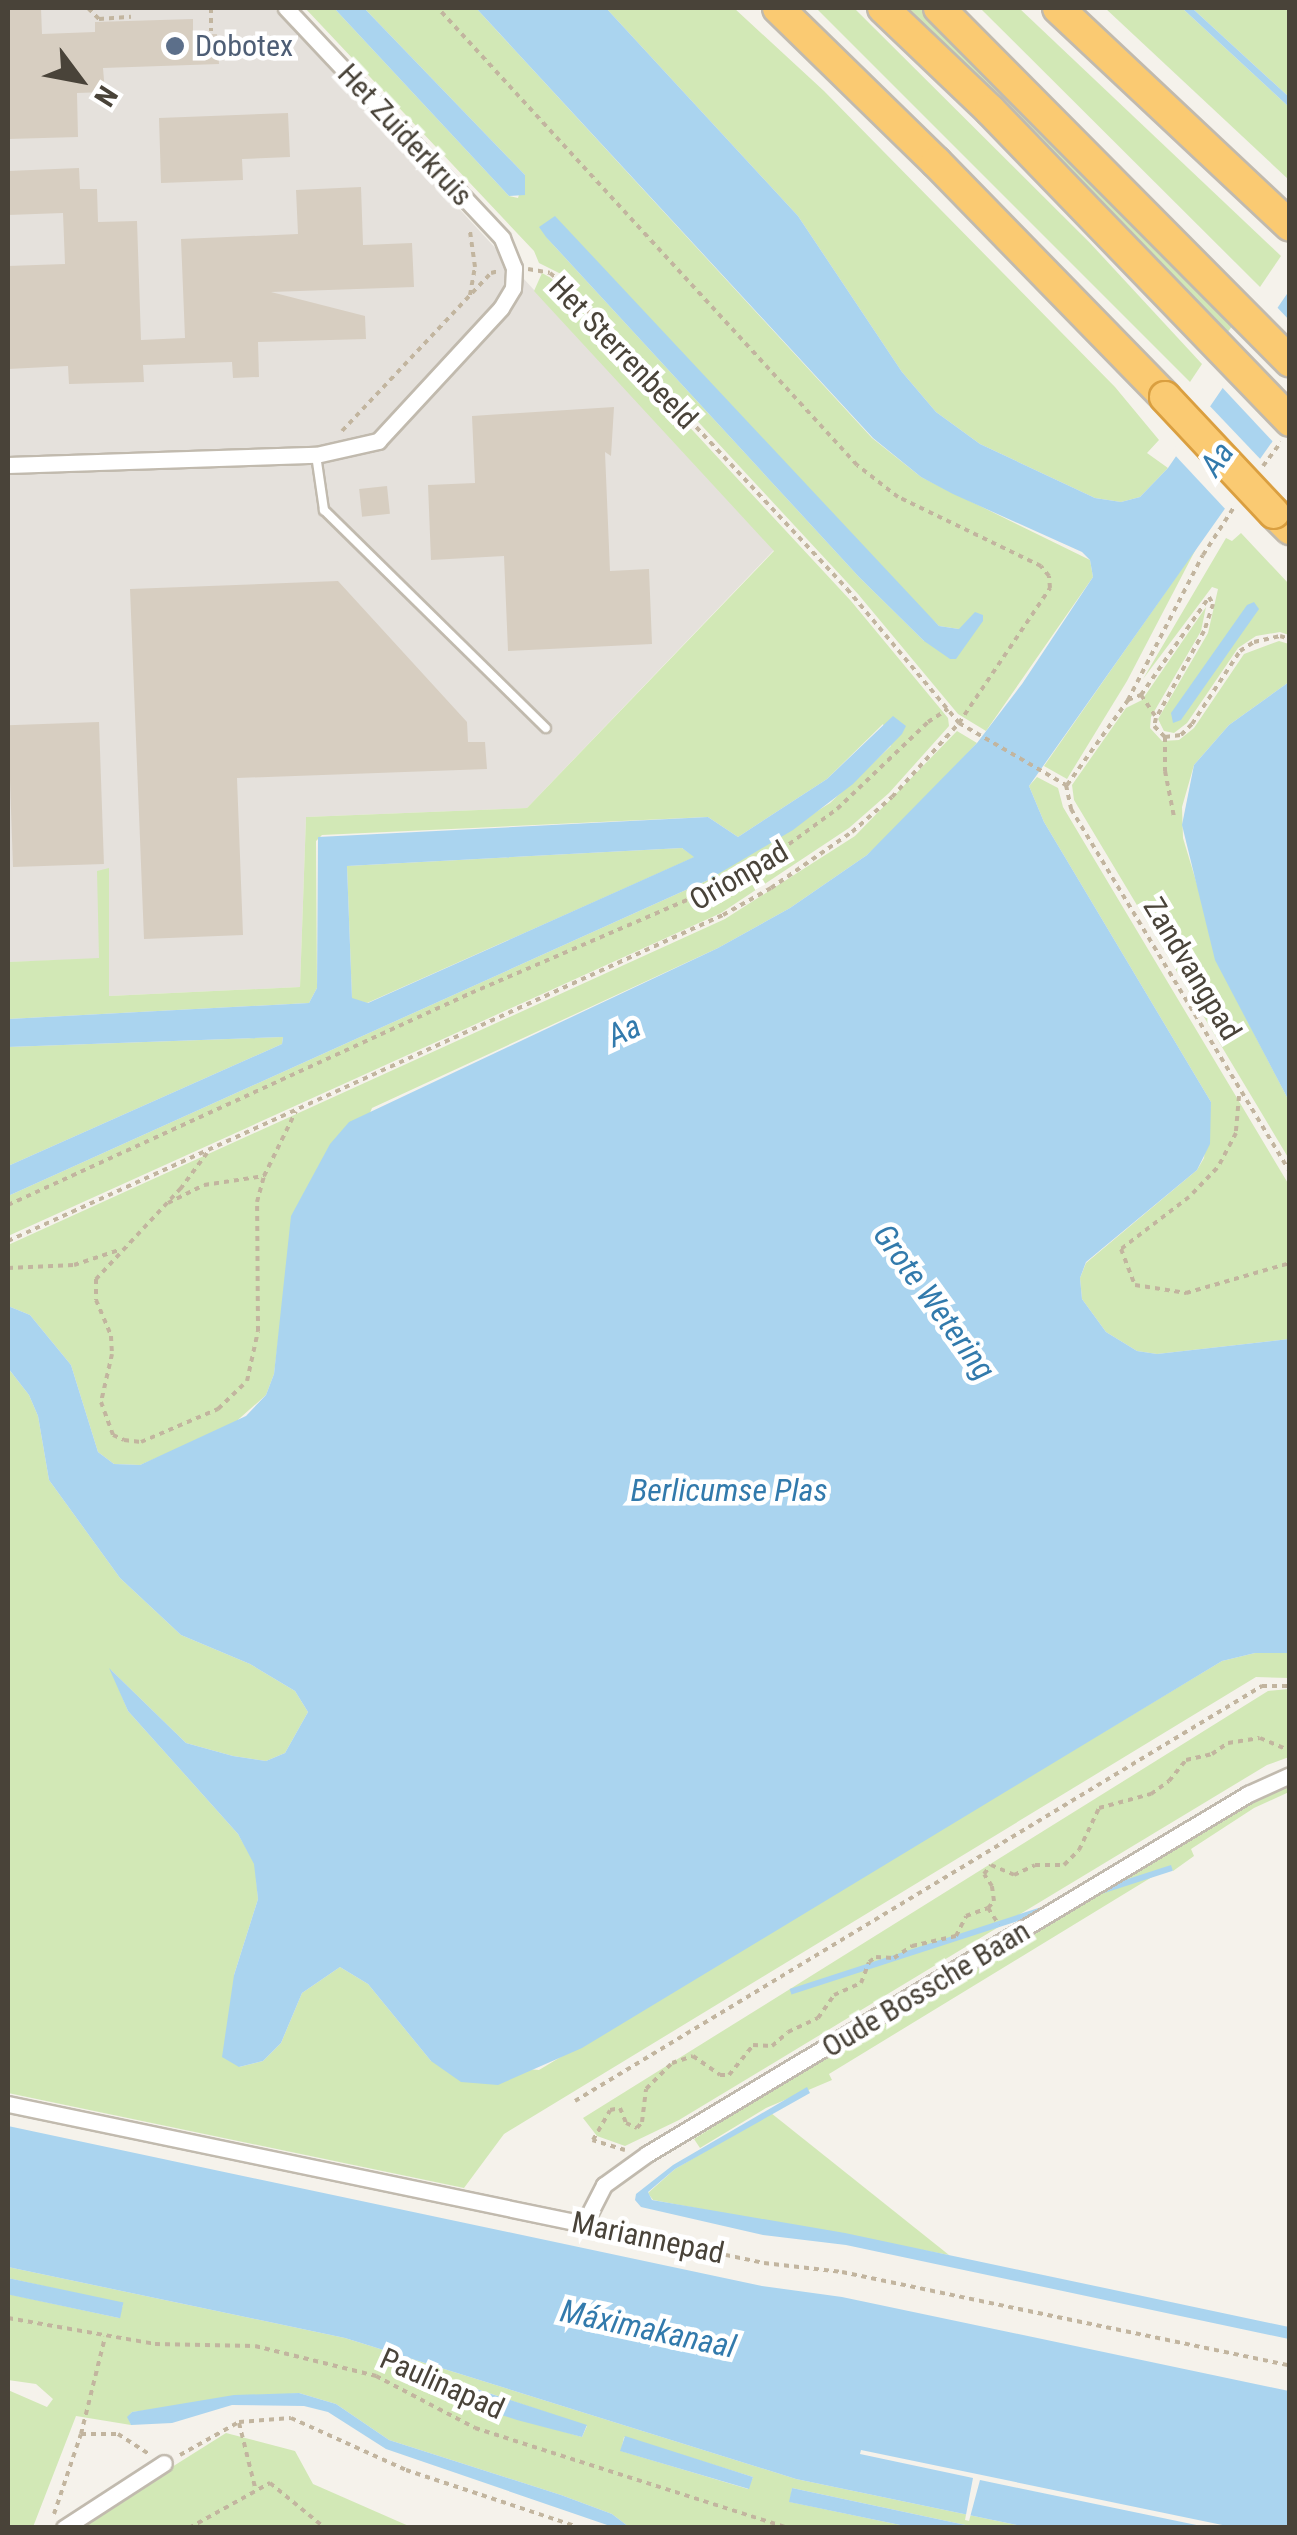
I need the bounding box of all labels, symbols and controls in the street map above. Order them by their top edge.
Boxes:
place label: Dobotex [195,28,293,64]
north arrow [30,30,130,130]
marker: Dobotex [164,35,186,57]
street label: Het Zuiderkruis [330,57,480,213]
text: N [87,80,124,112]
street label: Het Sterrenbeeld [541,269,705,437]
water label: Aa [1192,435,1242,483]
street label: Orionpad [683,833,795,919]
street label: Zandvangpad [1135,891,1249,1047]
water label: Aa [601,1007,647,1055]
water label: Grote Wetering [865,1217,1003,1387]
water label: Berlicumse Plas [630,1471,828,1509]
street label: Oude Bossche Baan [816,1913,1036,2065]
street label: Mariannepad [569,2204,727,2272]
water label: Máximakanaal [557,2292,739,2366]
street label: Paulinapad [374,2341,510,2427]

